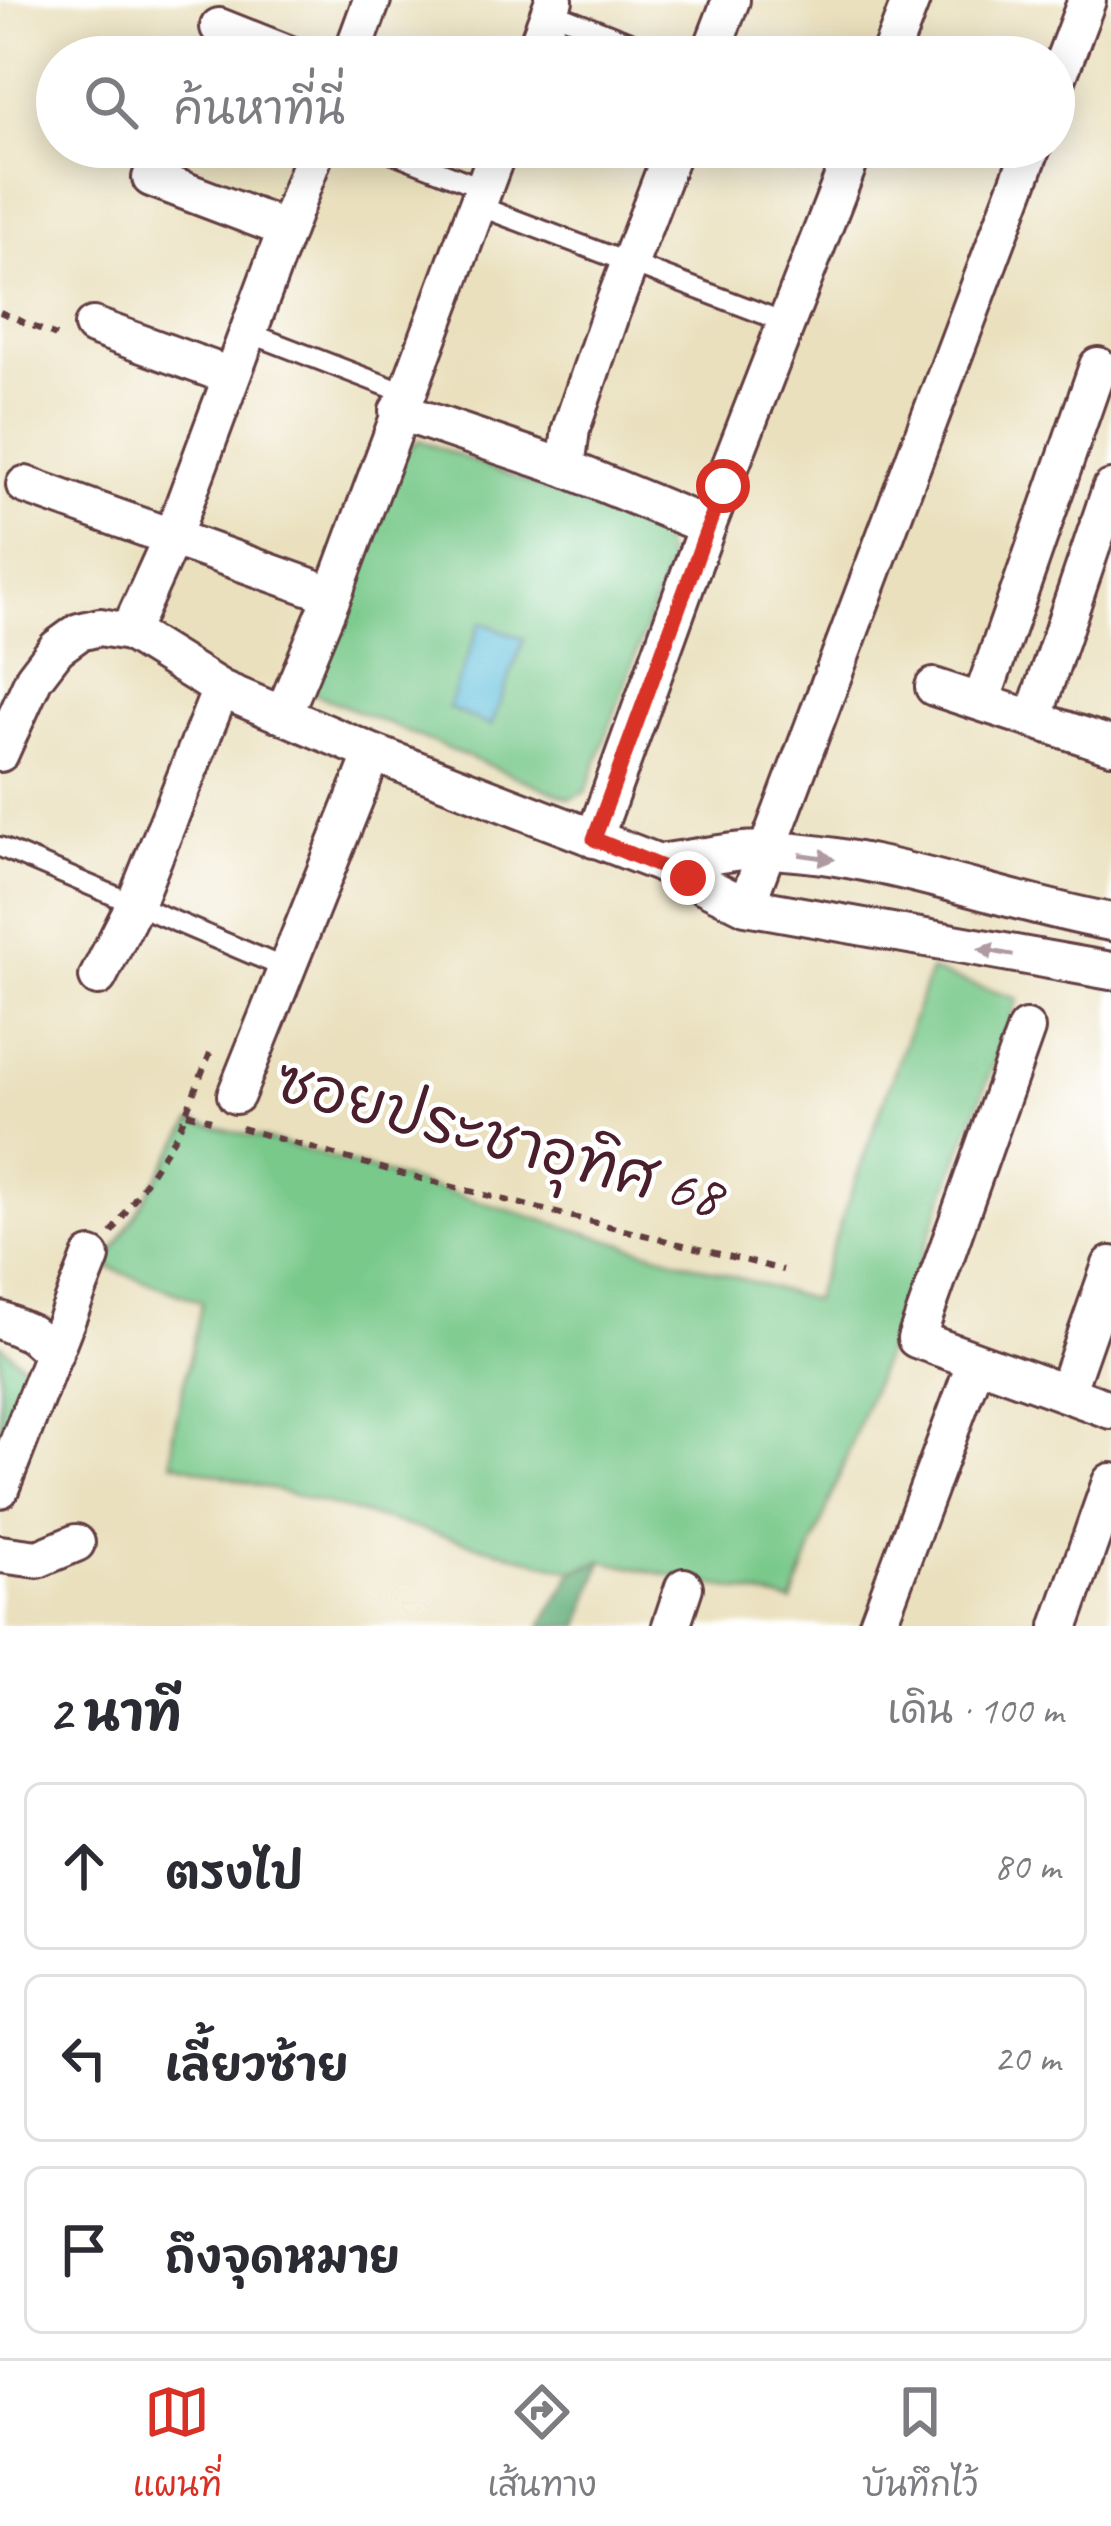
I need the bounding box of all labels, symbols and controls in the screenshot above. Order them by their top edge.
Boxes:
search box [36,36,1075,168]
icon: search [78,69,144,135]
text: ค้นหาที่นี่ [174,81,345,138]
route start [696,459,750,513]
one-way arrow [799,848,836,867]
route end [661,851,715,905]
one-way arrow [976,942,1014,961]
street label: ซอยประชาอุทิศ 68 [266,1042,735,1240]
text: 2 นาที [48,1681,182,1745]
text: เดิน · 100 m [888,1686,1063,1735]
icon: ahead [51,1833,117,1899]
text: 80 m [994,1842,1060,1891]
text: ตรงไป [165,1845,303,1902]
icon: left [51,2025,117,2091]
text: 20 m [994,2034,1060,2083]
text: เลี้ยวซ้าย [165,2037,348,2094]
icon: arrive [51,2217,117,2283]
text: ถึงจุดหมาย [165,2229,400,2286]
tab: แผนที่ [133,2379,222,2509]
tab: เส้นทาง [487,2379,597,2509]
tab: บันทึกไว้ [862,2379,978,2509]

